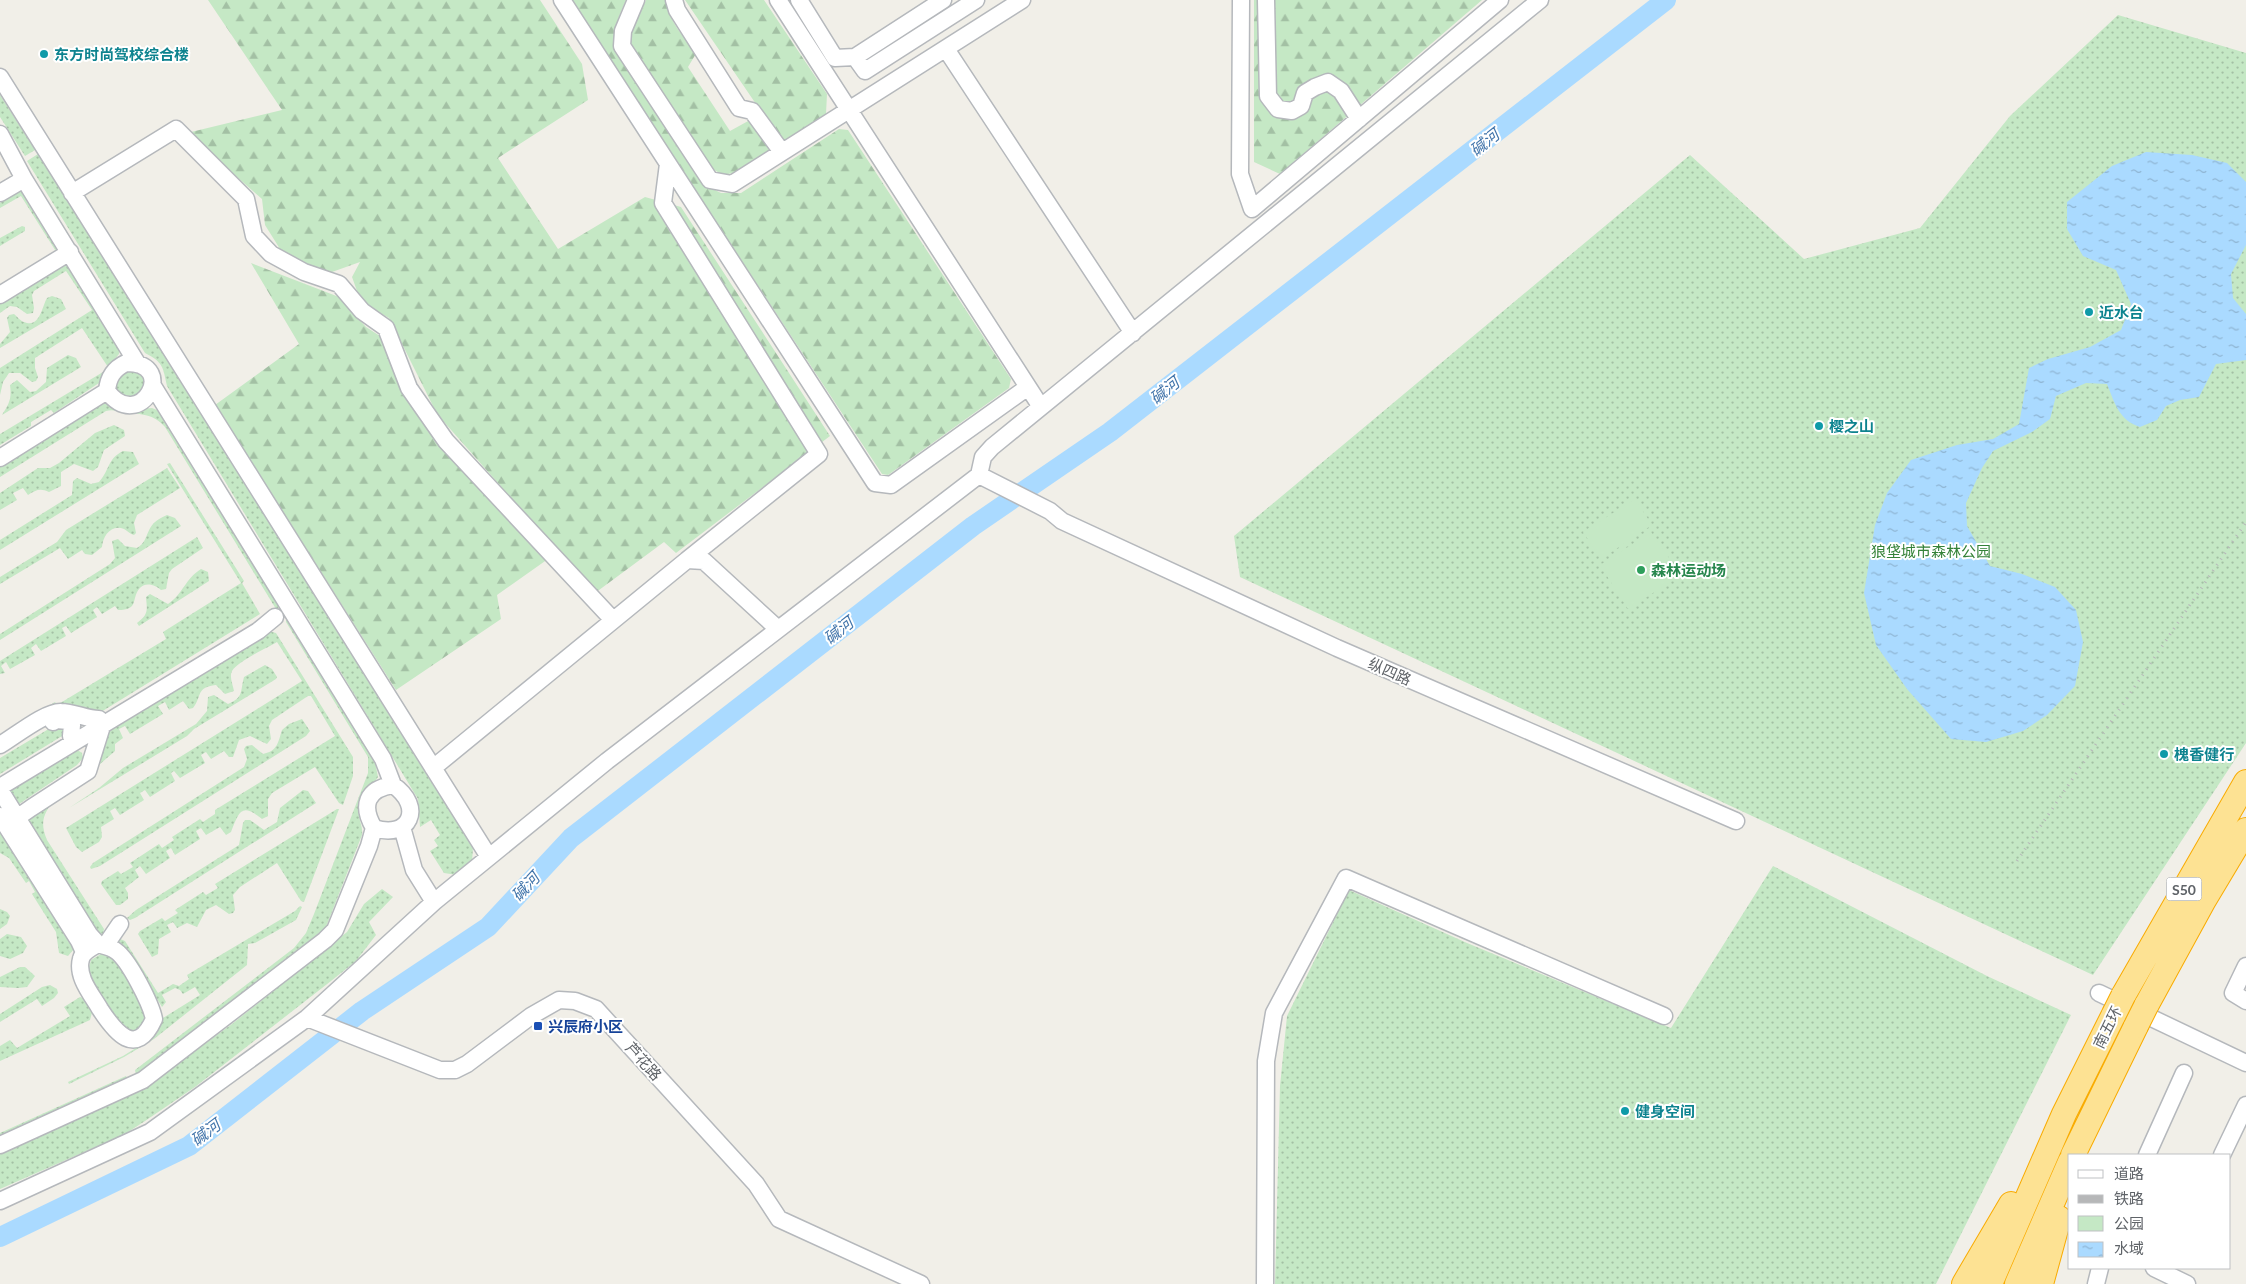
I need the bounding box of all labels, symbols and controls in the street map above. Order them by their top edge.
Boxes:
place label: 东方时尚驾校综合楼 [54,45,189,63]
marker: 东方时尚驾校综合楼 [38,48,50,60]
water label: 碱河 [1466,123,1505,159]
place label: 近水台 [2099,303,2144,321]
marker: 近水台 [2083,306,2095,318]
water label: 碱河 [1146,371,1185,407]
place label: 樱之山 [1829,417,1874,435]
marker: 樱之山 [1813,420,1825,432]
park label: 狼垡城市森林公园 [1871,542,1991,560]
place label: 森林运动场 [1651,561,1726,579]
marker: 森林运动场 [1635,564,1647,576]
water label: 碱河 [820,611,859,647]
street label: 纵四路 [1366,654,1414,688]
place label: 槐香健行 [2174,745,2234,763]
marker: 槐香健行 [2158,748,2170,760]
water label: 碱河 [507,866,545,904]
road number: S50 [2166,878,2202,901]
street label: 南五环 [2089,1003,2125,1051]
place label: 兴辰府小区 [548,1017,623,1035]
marker: 兴辰府小区 [532,1020,544,1032]
street label: 芦花路 [622,1038,666,1084]
place label: 健身空间 [1635,1102,1695,1120]
marker: 健身空间 [1619,1105,1631,1117]
water label: 碱河 [186,1113,226,1149]
legend [2068,1154,2231,1269]
text: 道路 [2114,1164,2144,1182]
text: 铁路 [2114,1189,2144,1207]
text: 公园 [2114,1214,2144,1232]
text: 水域 [2114,1239,2144,1257]

